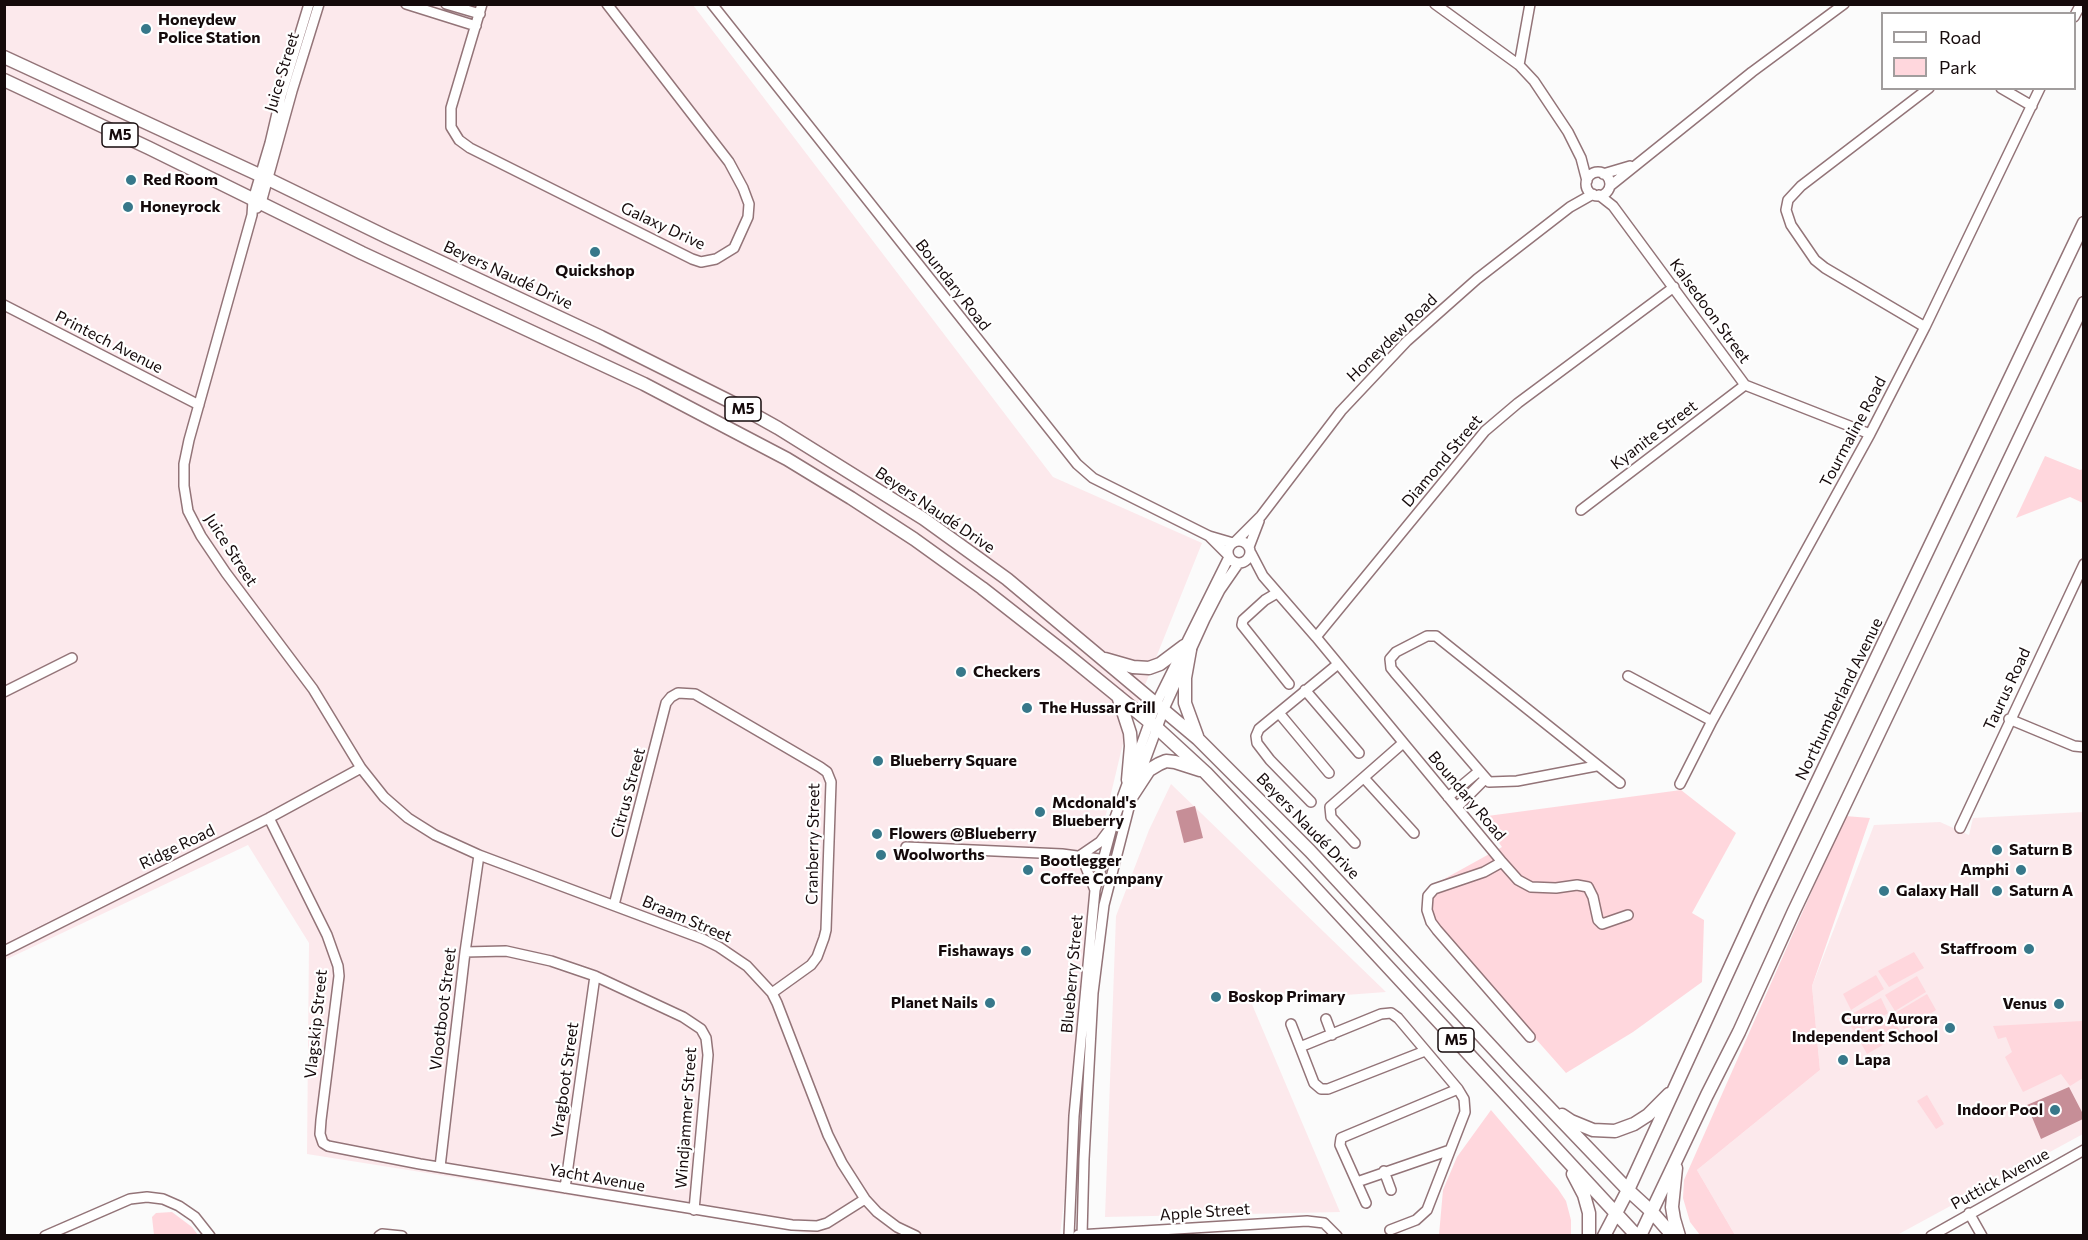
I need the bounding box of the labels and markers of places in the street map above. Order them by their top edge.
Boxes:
place label: Honeydew Police Station [158,10,260,48]
marker: Honeydew Police Station [139,22,153,36]
place label: Red Room [143,170,218,190]
marker: Red Room [124,173,138,187]
place label: Honeyrock [140,197,221,217]
marker: Honeyrock [121,200,135,214]
marker: Quickshop [588,245,602,259]
place label: Quickshop [555,261,635,281]
place label: Checkers [973,662,1040,682]
marker: Checkers [954,665,968,679]
place label: The Hussar Grill [1039,698,1156,718]
marker: The Hussar Grill [1020,701,1034,715]
place label: Blueberry Square [890,751,1017,771]
marker: Blueberry Square [871,754,885,768]
place label: Mcdonald's Blueberry [1052,793,1136,831]
marker: Mcdonald's Blueberry [1033,805,1047,819]
place label: Flowers @Blueberry [889,824,1037,844]
marker: Flowers @Blueberry [870,827,884,841]
place label: Saturn B [2009,840,2072,860]
marker: Saturn B [1990,843,2004,857]
place label: Woolworths [893,845,985,865]
marker: Woolworths [874,848,888,862]
place label: Bootlegger Coffee Company [1040,851,1163,889]
place label: Amphi [1960,860,2009,880]
marker: Bootlegger Coffee Company [1021,863,1035,877]
marker: Amphi [2014,863,2028,877]
place label: Galaxy Hall [1896,881,1979,901]
place label: Saturn A [2009,881,2073,901]
marker: Galaxy Hall [1877,884,1891,898]
marker: Saturn A [1990,884,2004,898]
place label: Staffroom [1940,939,2017,959]
place label: Fishaways [938,941,1014,961]
marker: Staffroom [2022,942,2036,956]
marker: Fishaways [1019,944,1033,958]
place label: Boskop Primary [1228,987,1346,1007]
marker: Boskop Primary [1209,990,1223,1004]
place label: Planet Nails [891,993,978,1013]
place label: Venus [2002,994,2047,1014]
marker: Planet Nails [983,996,997,1010]
marker: Venus [2052,997,2066,1011]
place label: Curro Aurora Independent School [1792,1009,1938,1047]
marker: Curro Aurora Independent School [1943,1021,1957,1035]
place label: Lapa [1855,1050,1891,1070]
marker: Lapa [1836,1053,1850,1067]
place label: Indoor Pool [1957,1100,2043,1120]
marker: Indoor Pool [2048,1103,2062,1117]

